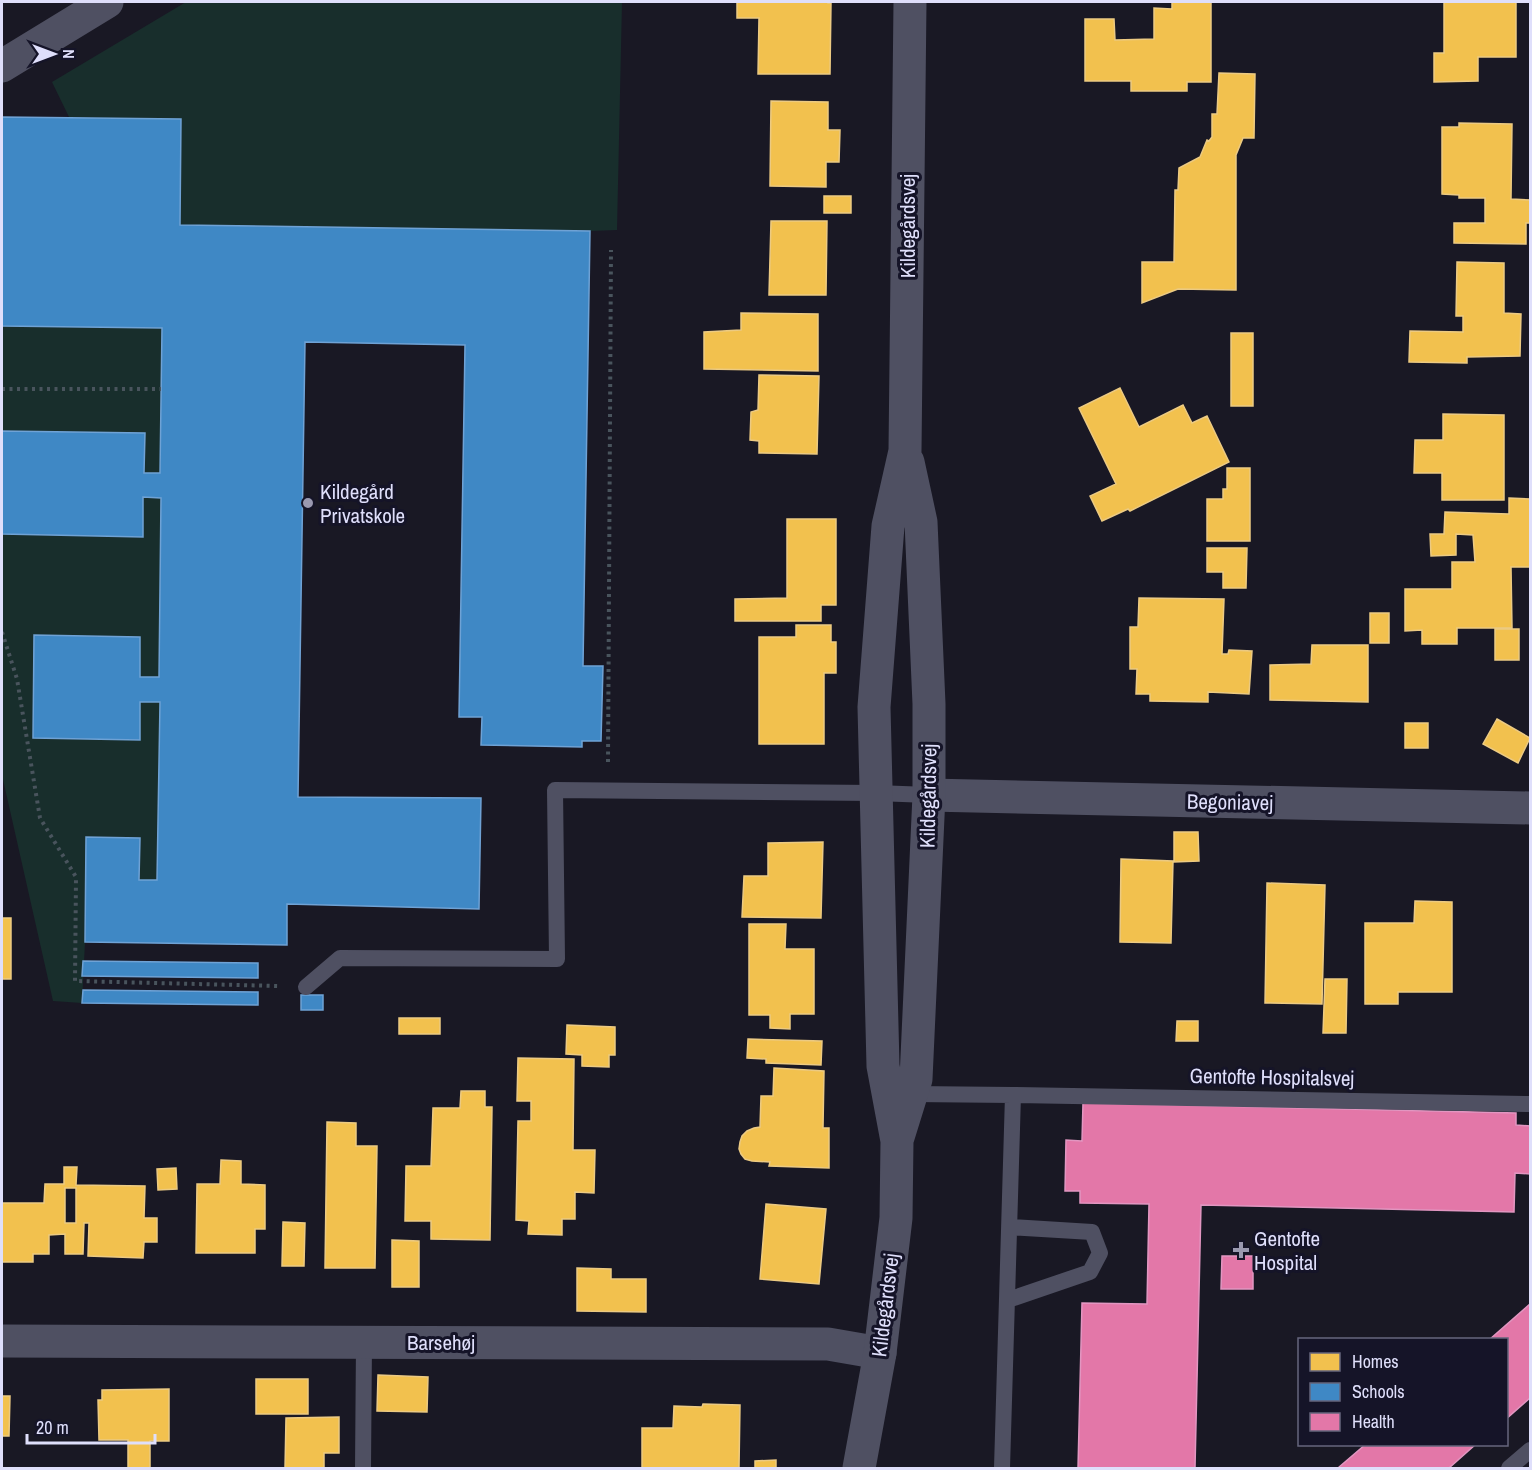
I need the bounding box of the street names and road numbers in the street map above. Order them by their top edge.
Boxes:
street label: Kildegårdsvej [893,174,922,278]
street label: Kildegårdsvej [913,744,943,848]
street label: Begoniavej [1187,787,1273,817]
street label: Gentofte Hospitalsvej [1189,1061,1355,1093]
street label: Kildegårdsvej [864,1251,906,1359]
street label: Barsehøj [407,1328,475,1357]

